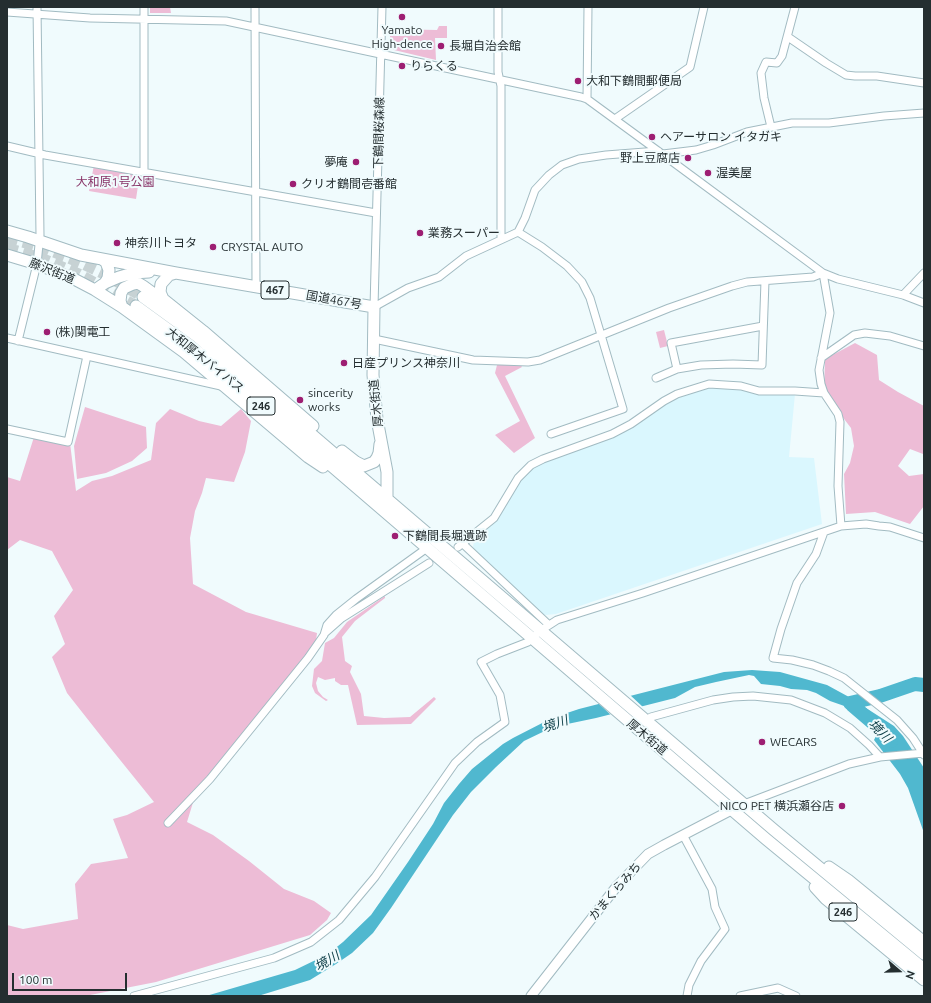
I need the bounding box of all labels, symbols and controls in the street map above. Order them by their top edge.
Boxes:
marker: Yamato High-dence [397,12,407,22]
place label: Yamato High-dence [371,23,433,51]
place label: 長堀自治会館 [449,39,521,53]
marker: 長堀自治会館 [436,41,446,51]
place label: りらくる [410,59,458,73]
marker: りらくる [397,61,407,71]
place label: 大和下鶴間郵便局 [586,74,682,88]
marker: 大和下鶴間郵便局 [573,76,583,86]
street label: 下鶴間桜森線 [371,97,387,169]
place label: ヘアーサロン イタガキ [660,130,782,144]
marker: ヘアーサロン イタガキ [647,132,657,142]
place label: 野上豆腐店 [620,151,680,165]
marker: 野上豆腐店 [683,153,693,163]
place label: 夢庵 [324,155,348,169]
marker: 夢庵 [351,157,361,167]
place label: 渥美屋 [716,166,752,180]
marker: 渥美屋 [703,168,713,178]
park label: 大和原1号公園 [76,175,154,189]
place label: クリオ鶴間壱番館 [301,177,397,191]
marker: クリオ鶴間壱番館 [288,179,298,189]
place label: 業務スーパー [428,226,500,240]
marker: 業務スーパー [415,228,425,238]
place label: 神奈川トヨタ [125,236,197,250]
marker: 神奈川トヨタ [112,238,122,248]
place label: CRYSTAL AUTO [221,240,303,254]
marker: CRYSTAL AUTO [208,242,218,252]
street label: 藤沢街道 [27,255,77,287]
road number: 467 [261,281,289,299]
street label: 国道467号 [305,288,363,312]
street label: 大和厚木バイパス [163,324,247,396]
place label: (株)関電工 [55,325,111,339]
marker: (株)関電工 [42,327,52,337]
place label: 日産プリンス神奈川 [352,356,460,370]
marker: 日産プリンス神奈川 [339,358,349,368]
street label: 厚木街道 [366,378,386,428]
place label: sincerity works [308,386,353,414]
marker: sincerity works [295,395,305,405]
road number: 246 [247,397,275,415]
place label: 下鶴間長堀遺跡 [403,529,487,543]
marker: 下鶴間長堀遺跡 [390,531,400,541]
water label: 境川 [540,712,570,736]
street label: 厚木街道 [624,716,670,758]
water label: 境川 [865,716,895,746]
place label: WECARS [770,735,817,749]
marker: WECARS [757,737,767,747]
place label: NICO PET 横浜瀬谷店 [720,799,834,813]
marker: NICO PET 横浜瀬谷店 [837,801,847,811]
street label: かまくらみち [586,859,644,923]
road number: 246 [829,903,857,921]
water label: 境川 [312,948,342,974]
north arrow [879,951,919,991]
scale bar [14,965,129,991]
text: N [903,969,917,981]
text: 100 m [19,973,52,986]

